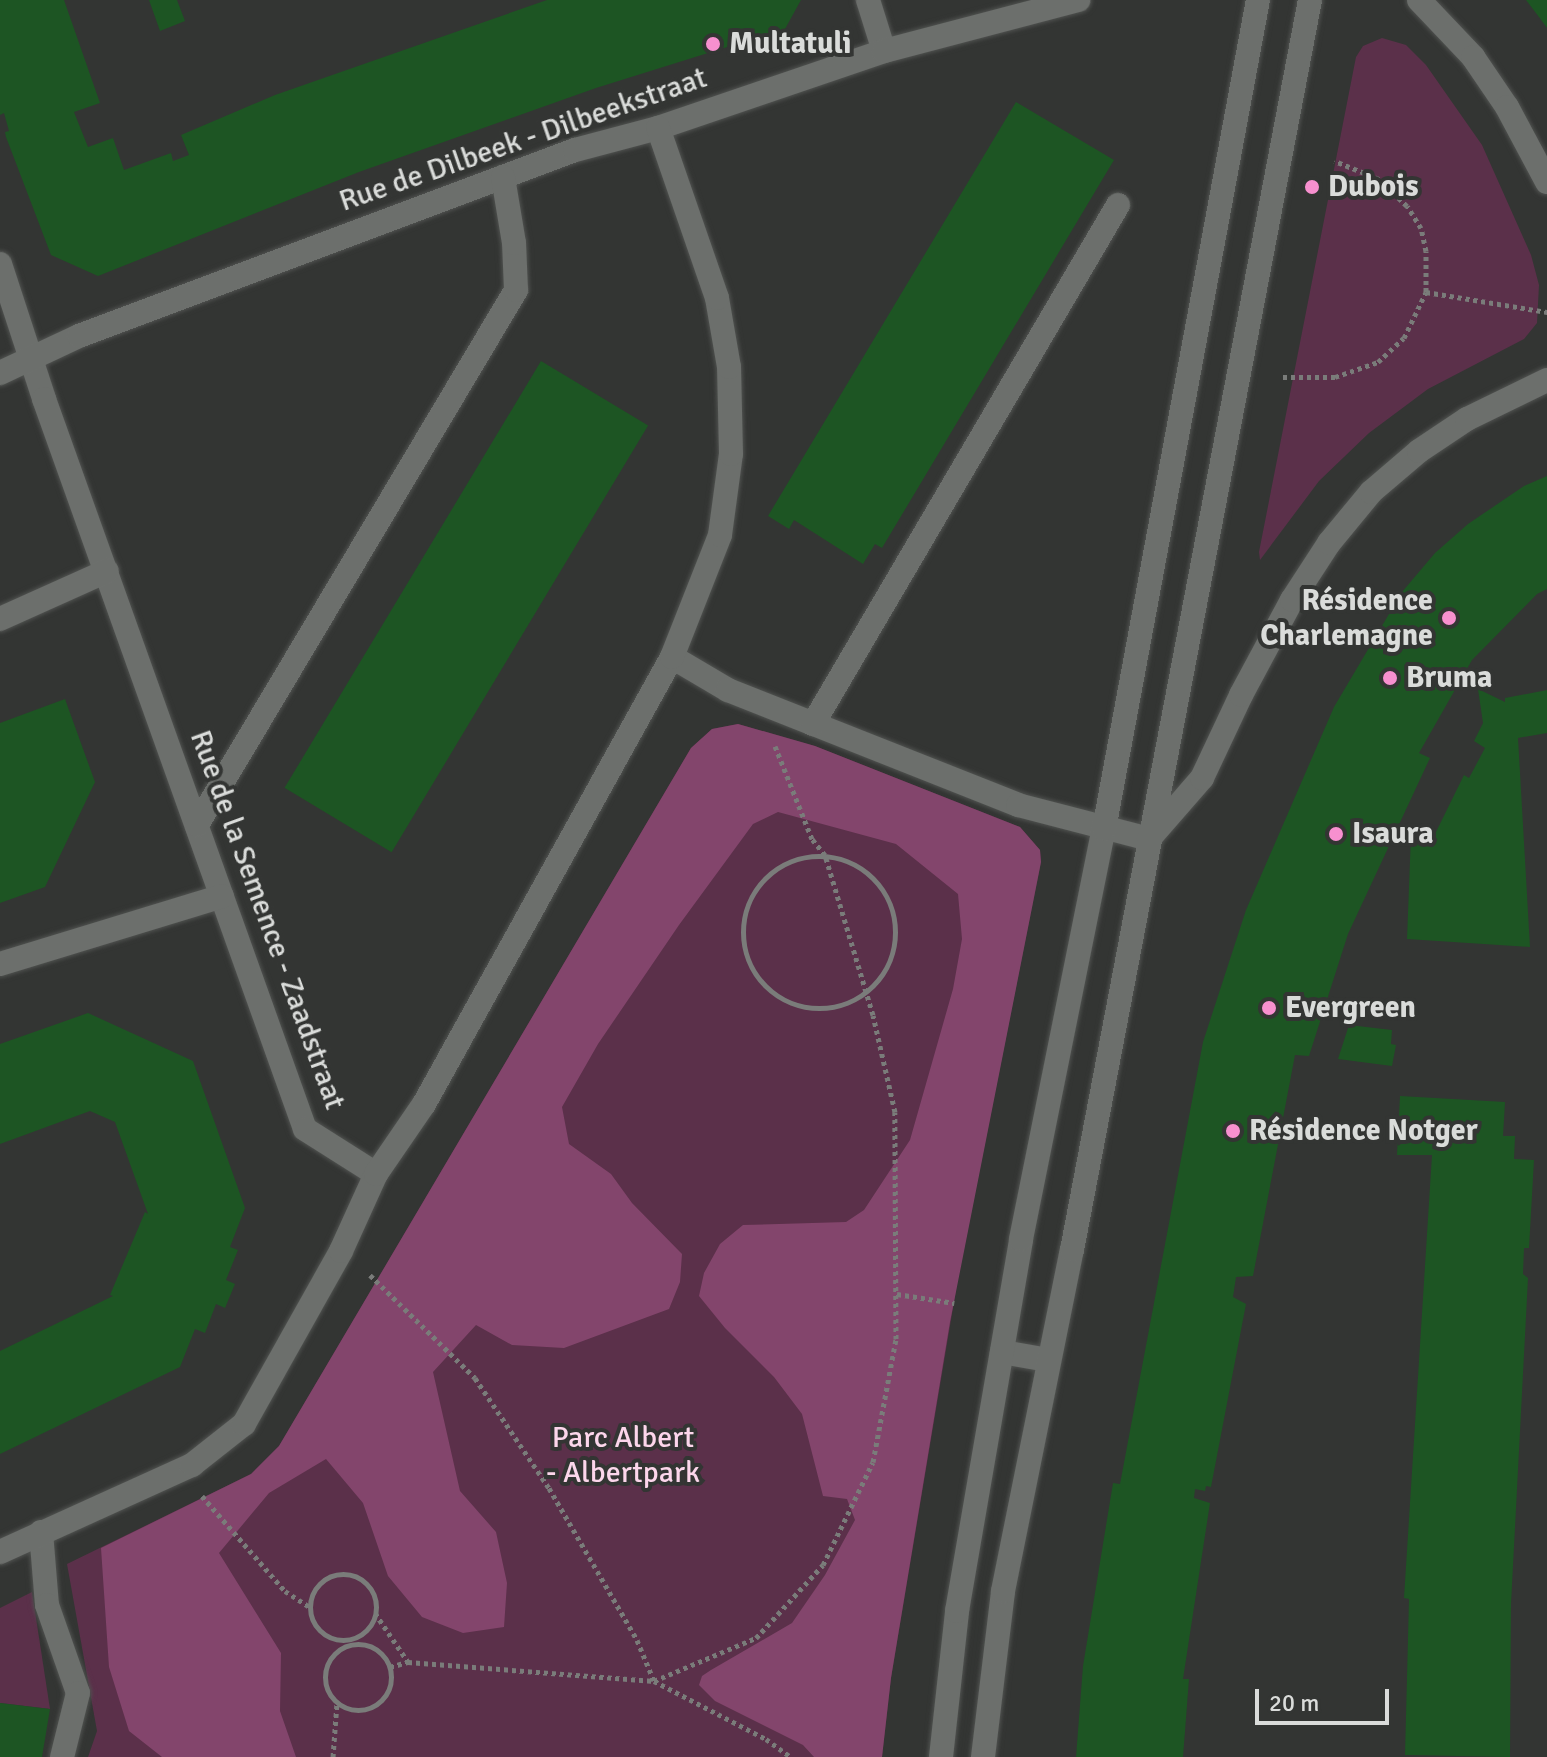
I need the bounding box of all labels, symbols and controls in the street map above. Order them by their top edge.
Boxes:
place label: Multatuli [729,26,852,62]
marker: Multatuli [704,35,722,53]
street label: Rue de Dilbeek - Dilbeekstraat [335,60,711,220]
place label: Dubois [1328,169,1418,205]
marker: Dubois [1303,178,1321,196]
place label: Résidence Charlemagne [1260,583,1433,654]
marker: Résidence Charlemagne [1440,609,1458,627]
place label: Bruma [1406,660,1492,696]
marker: Bruma [1381,669,1399,687]
street label: Rue de la Semence - Zaadstraat [182,726,352,1114]
place label: Isaura [1352,816,1434,852]
marker: Isaura [1327,825,1345,843]
place label: Evergreen [1285,990,1416,1026]
marker: Evergreen [1260,999,1278,1017]
place label: Résidence Notger [1249,1113,1478,1149]
marker: Résidence Notger [1224,1122,1242,1140]
park label: Parc Albert - Albertpark [546,1420,700,1490]
scale bar [1259,1673,1393,1723]
text: 20 m [1269,1688,1319,1718]

